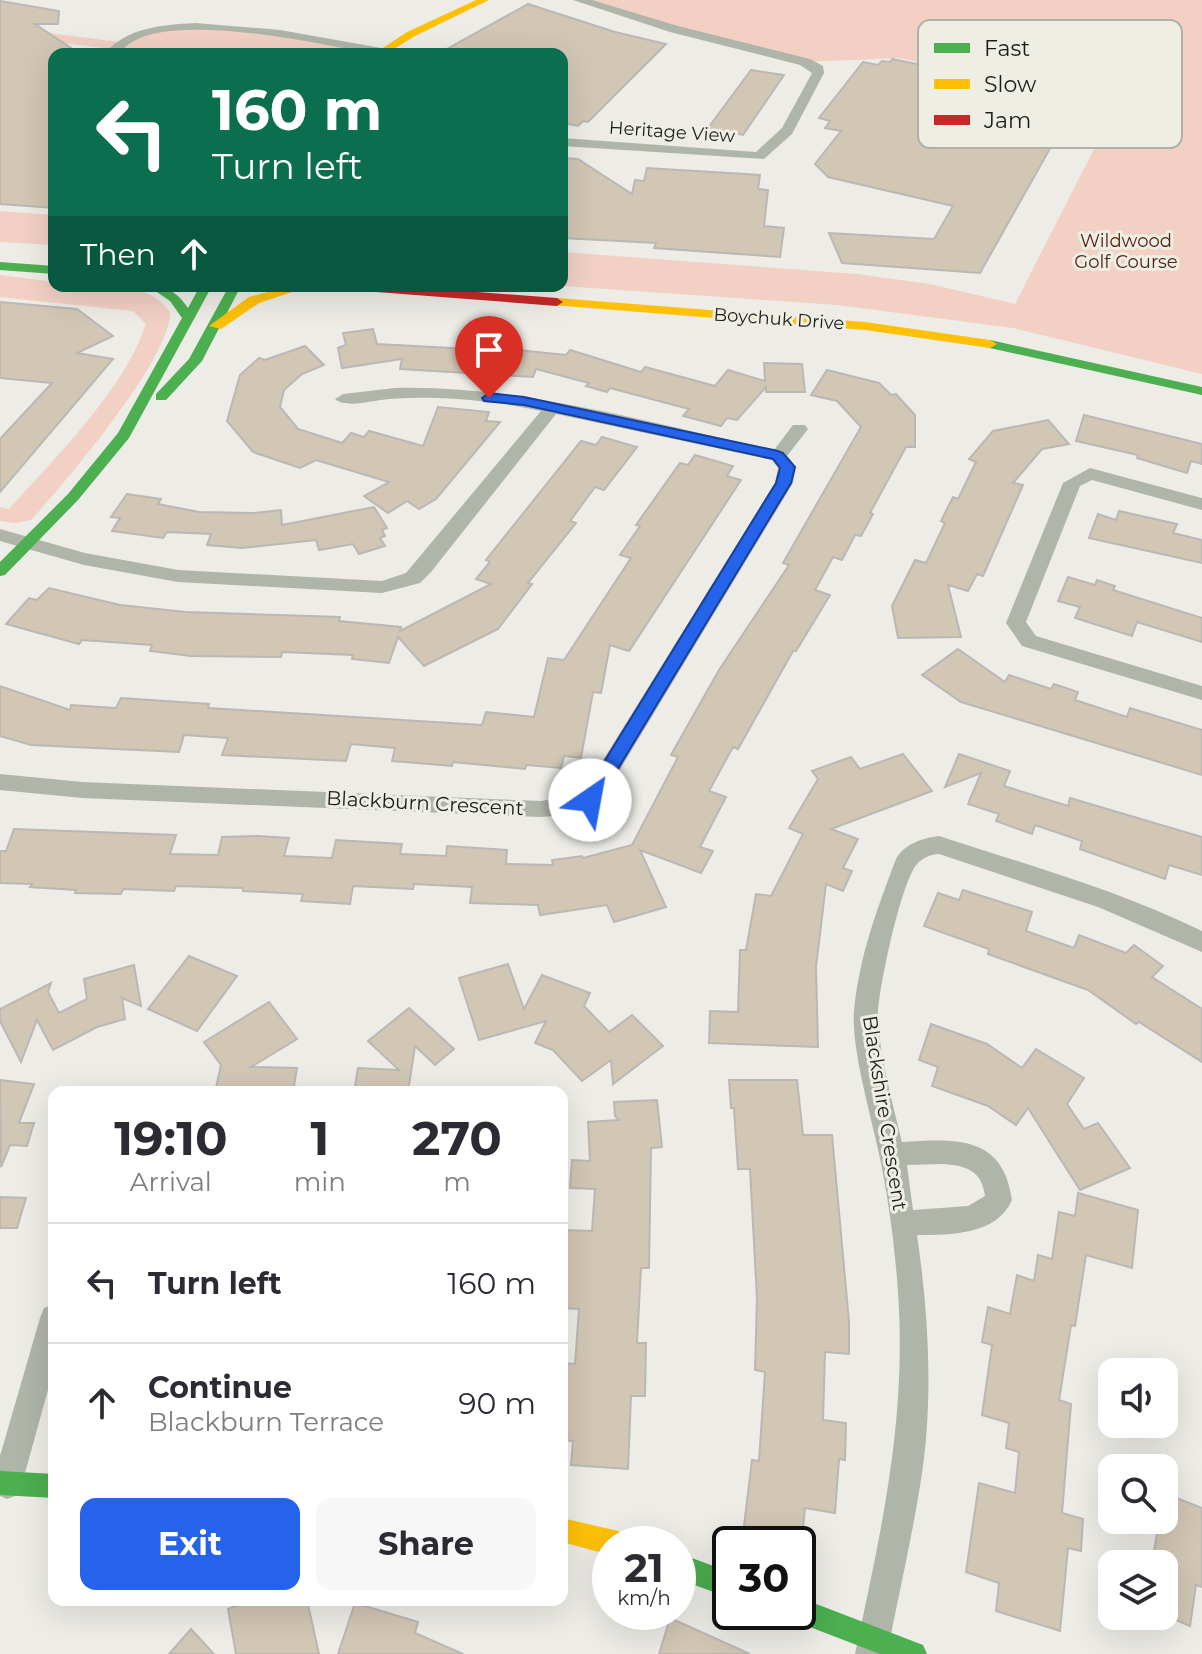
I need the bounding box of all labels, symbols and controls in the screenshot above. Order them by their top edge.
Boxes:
legend [918,20,1182,148]
text: Fast [984,35,1030,62]
text: Slow [984,71,1037,98]
text: 160 m [212,76,382,144]
icon: left [80,80,184,184]
text: Jam [983,107,1031,134]
street label: Heritage View [608,117,736,147]
text: Turn left [212,144,363,188]
park label: Wildwood Golf Course [1074,230,1178,273]
icon: ahead [172,232,216,276]
text: Then [80,236,156,273]
street label: Boychuk Drive [713,303,845,335]
pin [455,316,523,398]
icon: arrive [467,328,511,372]
position arrow [548,758,632,842]
street label: Blackburn Crescent [326,786,524,820]
street label: Blackshire Crescent [858,1014,912,1212]
text: 19:10 [114,1109,228,1167]
text: 1 [310,1109,329,1167]
text: 270 [412,1109,502,1167]
text: Arrival [130,1166,212,1198]
text: min [294,1166,346,1198]
text: m [443,1166,471,1198]
icon: left [80,1261,124,1305]
text: Turn left [148,1265,281,1302]
text: 160 m [447,1265,536,1302]
map controls [1098,1358,1178,1630]
button: sound [1098,1358,1178,1438]
text: Continue [148,1369,292,1406]
icon: ahead [80,1381,124,1425]
text: 90 m [458,1385,536,1422]
text: Blackburn Terrace [148,1406,384,1438]
button: search [1098,1454,1178,1534]
button: Exit [80,1498,300,1590]
button: Share [316,1498,536,1590]
speed limit sign: 30 [712,1526,816,1630]
text: 21 [624,1543,664,1592]
button: layers [1098,1550,1178,1630]
text: km/h [617,1586,671,1610]

